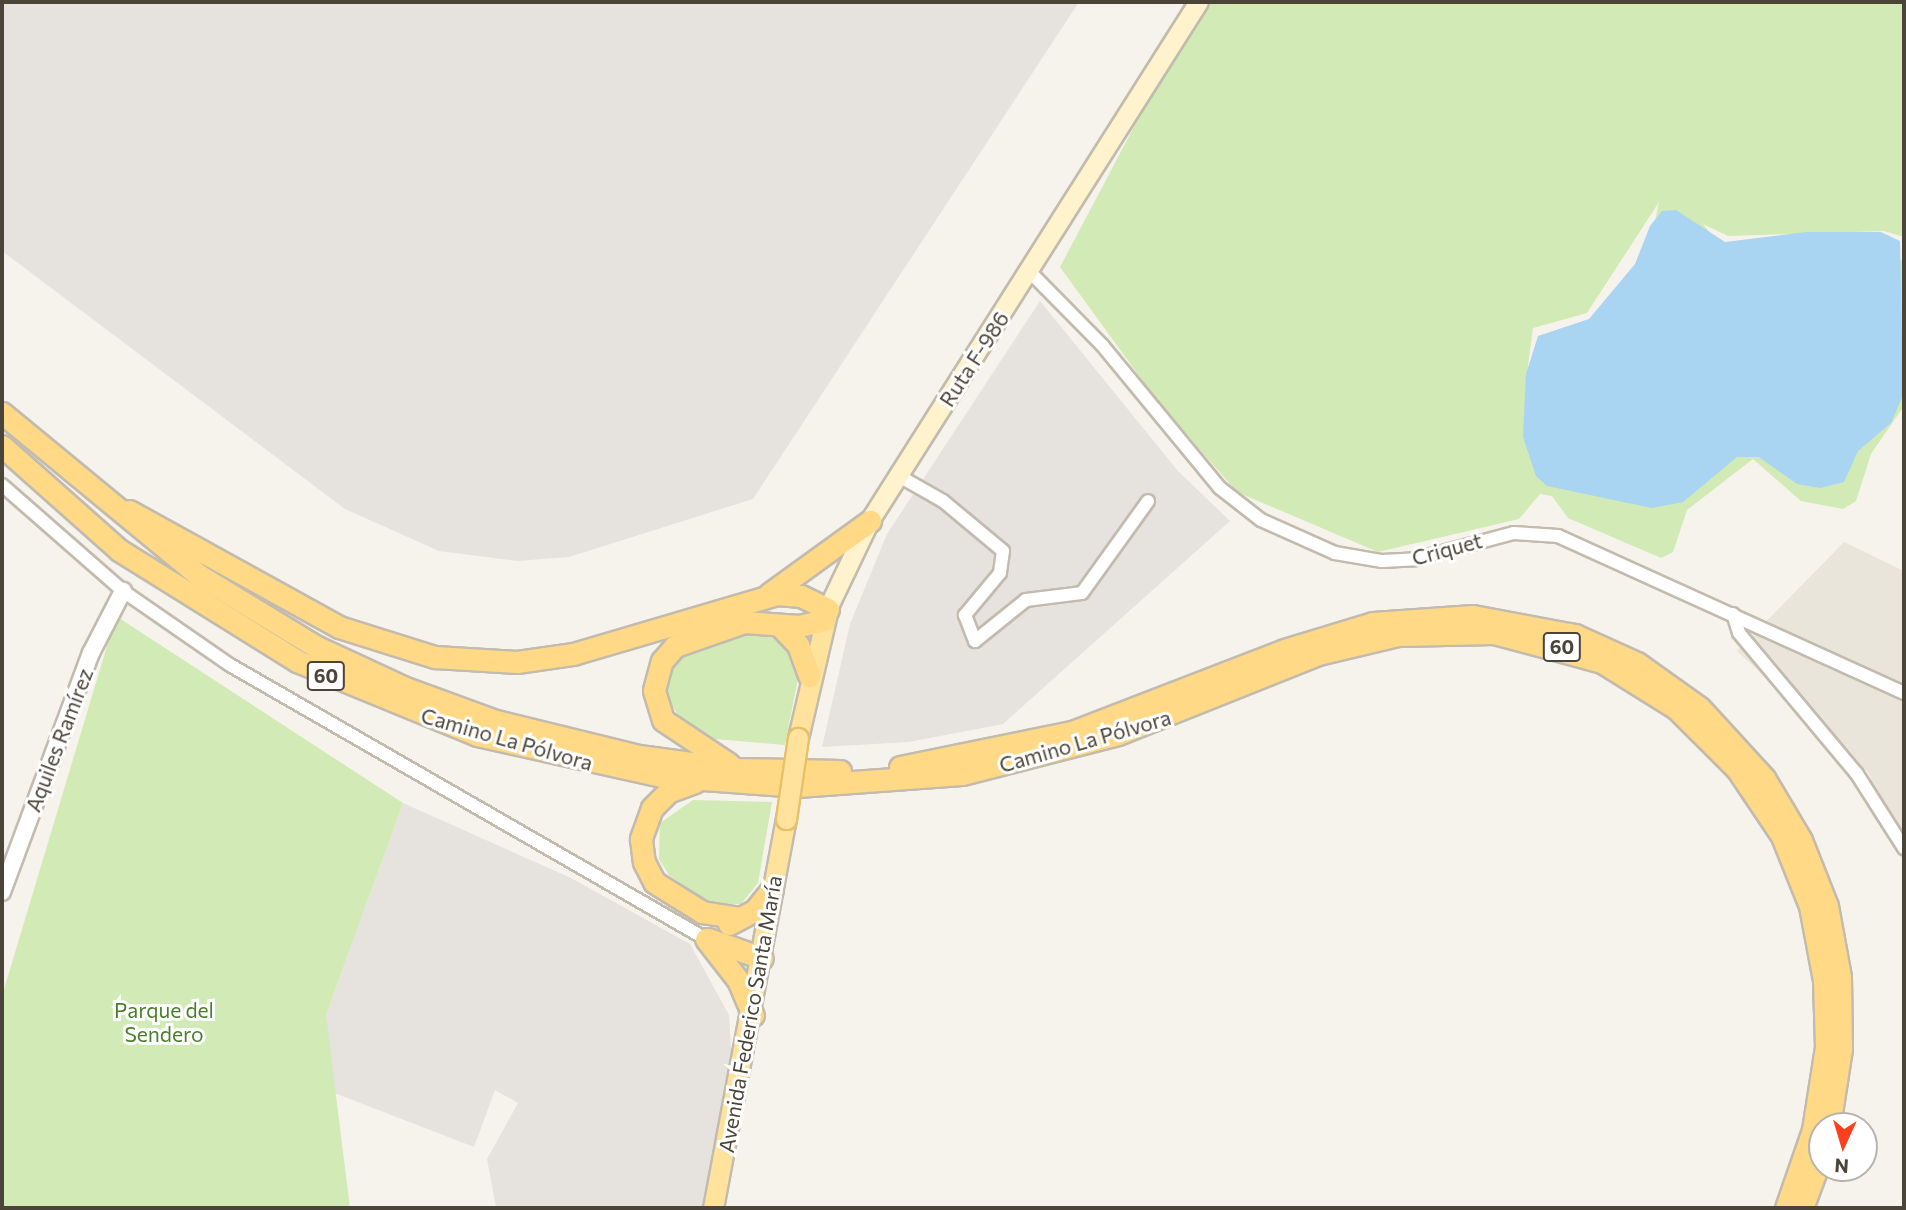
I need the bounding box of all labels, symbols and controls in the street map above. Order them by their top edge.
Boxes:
street label: Ruta F-986 [934,307,1014,411]
street label: Criquet [1409,528,1485,570]
road number: 60 [1543,632,1581,662]
road number: 60 [307,660,345,692]
street label: Aquiles Ramírez [20,665,98,815]
street label: Camino La Pólvora [418,702,596,776]
street label: Camino La Pólvora [996,704,1174,778]
street label: Avenida Federico Santa María [713,873,787,1155]
park label: Parque del Sendero [114,997,214,1047]
north arrow [1808,1112,1878,1182]
text: N [1834,1154,1850,1178]

